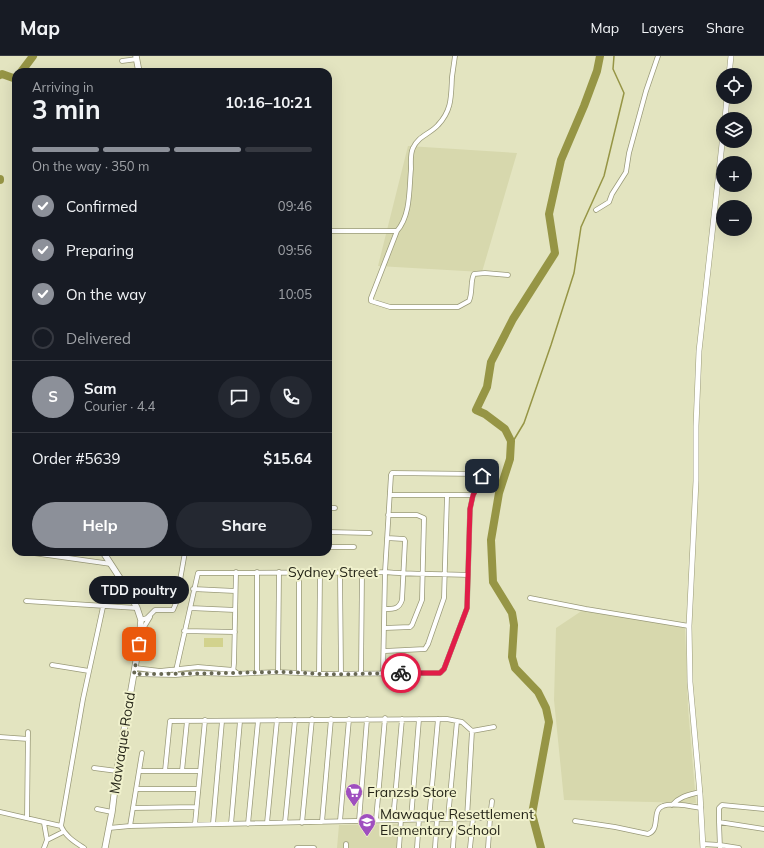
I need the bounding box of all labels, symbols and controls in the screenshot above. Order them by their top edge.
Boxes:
text: Map [20,16,60,40]
text: Map [590,19,619,37]
text: Layers [641,19,684,37]
text: Share [706,19,744,37]
map controls [716,68,752,236]
button: locate [716,68,752,104]
text: Arriving in [32,79,94,95]
text: 3 min [32,93,101,126]
text: 10:16–10:21 [225,93,312,112]
button: layers [716,112,752,148]
button: + [716,156,752,192]
text: On the way · 350 m [32,158,149,174]
icon: check [32,195,54,217]
text: Confirmed [66,197,137,216]
text: 09:46 [278,198,312,214]
button: − [716,200,752,236]
icon: check [32,239,54,261]
text: Preparing [66,241,134,260]
text: 09:56 [278,242,312,258]
icon: check [32,283,54,305]
text: On the way [66,285,146,304]
text: 10:05 [278,286,312,302]
text: Delivered [66,329,131,348]
button: chat [218,376,260,418]
button: phone [270,376,312,418]
text: Sam [84,379,116,398]
text: S [48,387,58,406]
text: Courier · 4.4 [84,398,155,414]
text: Order #5639 [32,449,120,468]
text: $15.64 [263,449,312,468]
pin [465,459,499,493]
icon: home [471,465,493,487]
button: Help [32,502,168,548]
button: Share [176,502,312,548]
street label: Sydney Street [288,563,378,581]
callout: TDD poultry [89,576,189,604]
text: TDD poultry [101,582,177,598]
pin [122,627,156,661]
icon: bag [128,633,150,655]
courier [381,653,421,693]
icon: bike [390,662,412,684]
street label: Mawaque Road [105,691,139,795]
supermarket icon: Franzsb Store [344,782,364,807]
place label: Franzsb Store [367,783,457,801]
place label: Mawaque Resettlement Elementary School [380,805,534,839]
school or university icon: Mawaque Resettlement Elementary School [357,812,377,837]

